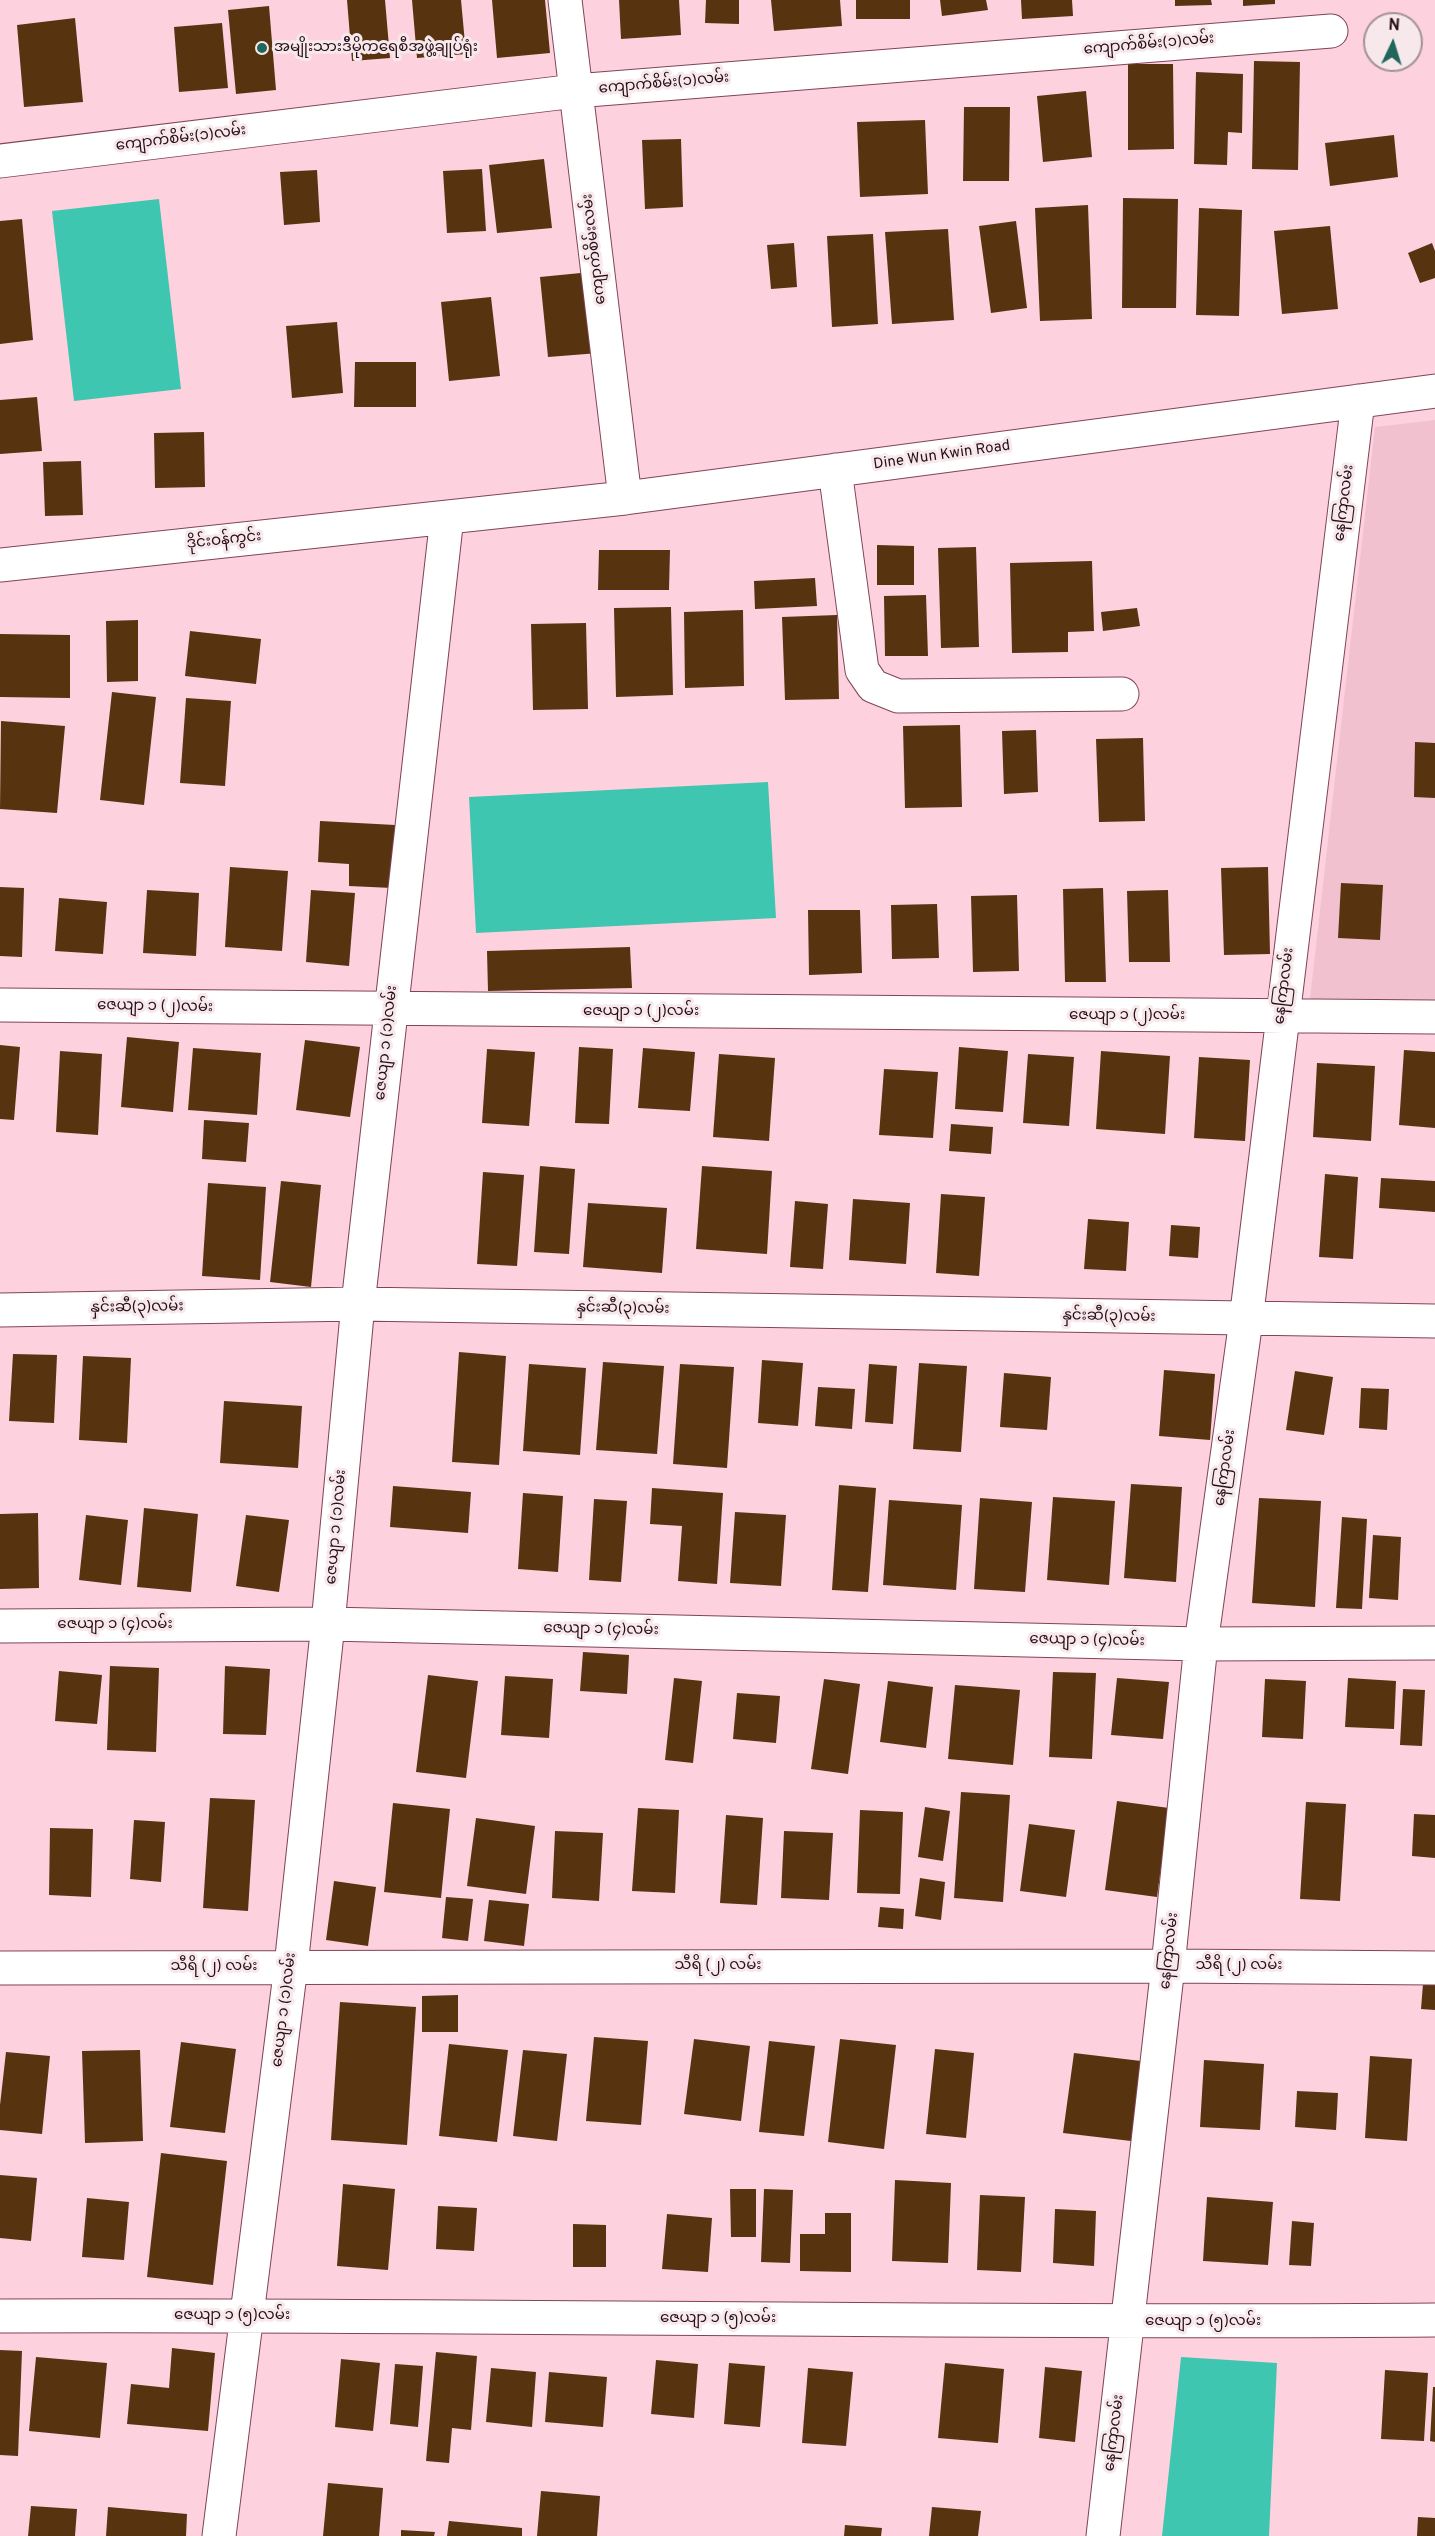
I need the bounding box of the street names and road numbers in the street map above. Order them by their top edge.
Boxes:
street label: ကျောက်စိမ်း(၁)လမ်း [1083,30,1215,60]
street label: ကျောက်စိမ်း(၁)လမ်း [598,69,730,99]
street label: ကျောက်စိမ်း(၁)လမ်း [115,122,247,156]
street label: ကျောက်စိမ်းလမ်း [579,193,611,305]
street label: Dine Wun Kwin Road [872,437,1012,475]
street label: နေကြာလမ်း [1331,464,1359,542]
street label: ဒိုင်းဝန်ကွင်း [186,528,262,554]
street label: နေကြာလမ်း [1271,947,1299,1025]
street label: ဇေယျာ ၁ (၁)လမ်း [372,985,402,1101]
street label: ဇေယျာ ၁ (၂)လမ်း [97,997,213,1017]
street label: ဇေယျာ ၁ (၂)လမ်း [583,1003,699,1021]
street label: ဇေယျာ ၁ (၂)လမ်း [1069,1007,1185,1025]
street label: နှင်းဆီ(၃)လမ်း [90,1298,184,1318]
street label: နှင်းဆီ(၃)လမ်း [576,1299,670,1319]
street label: နှင်းဆီ(၃)လမ်း [1062,1307,1156,1327]
street label: နေကြာလမ်း [1212,1429,1240,1507]
street label: ဇေယျာ ၁ (၁)လမ်း [323,1469,351,1585]
street label: ဇေယျာ ၁ (၄)လမ်း [57,1616,173,1634]
street label: ဇေယျာ ၁ (၄)လမ်း [543,1620,659,1640]
street label: ဇေယျာ ၁ (၄)လမ်း [1029,1631,1145,1651]
street label: နေကြာလမ်း [1157,1912,1183,1990]
street label: ဇေယျာ ၁ (၁)လမ်း [269,1952,301,2068]
street label: သီရိ (၂) လမ်း [675,1957,761,1975]
street label: သီရိ (၂) လမ်း [1196,1957,1282,1975]
street label: သီရိ (၂) လမ်း [171,1958,257,1976]
street label: ဇေယျာ ၁ (၅)လမ်း [174,2307,290,2325]
street label: ဇေယျာ ၁ (၅)လမ်း [660,2310,776,2328]
street label: ဇေယျာ ၁ (၅)လမ်း [1145,2313,1261,2331]
street label: နေကြာလမ်း [1101,2394,1129,2472]

